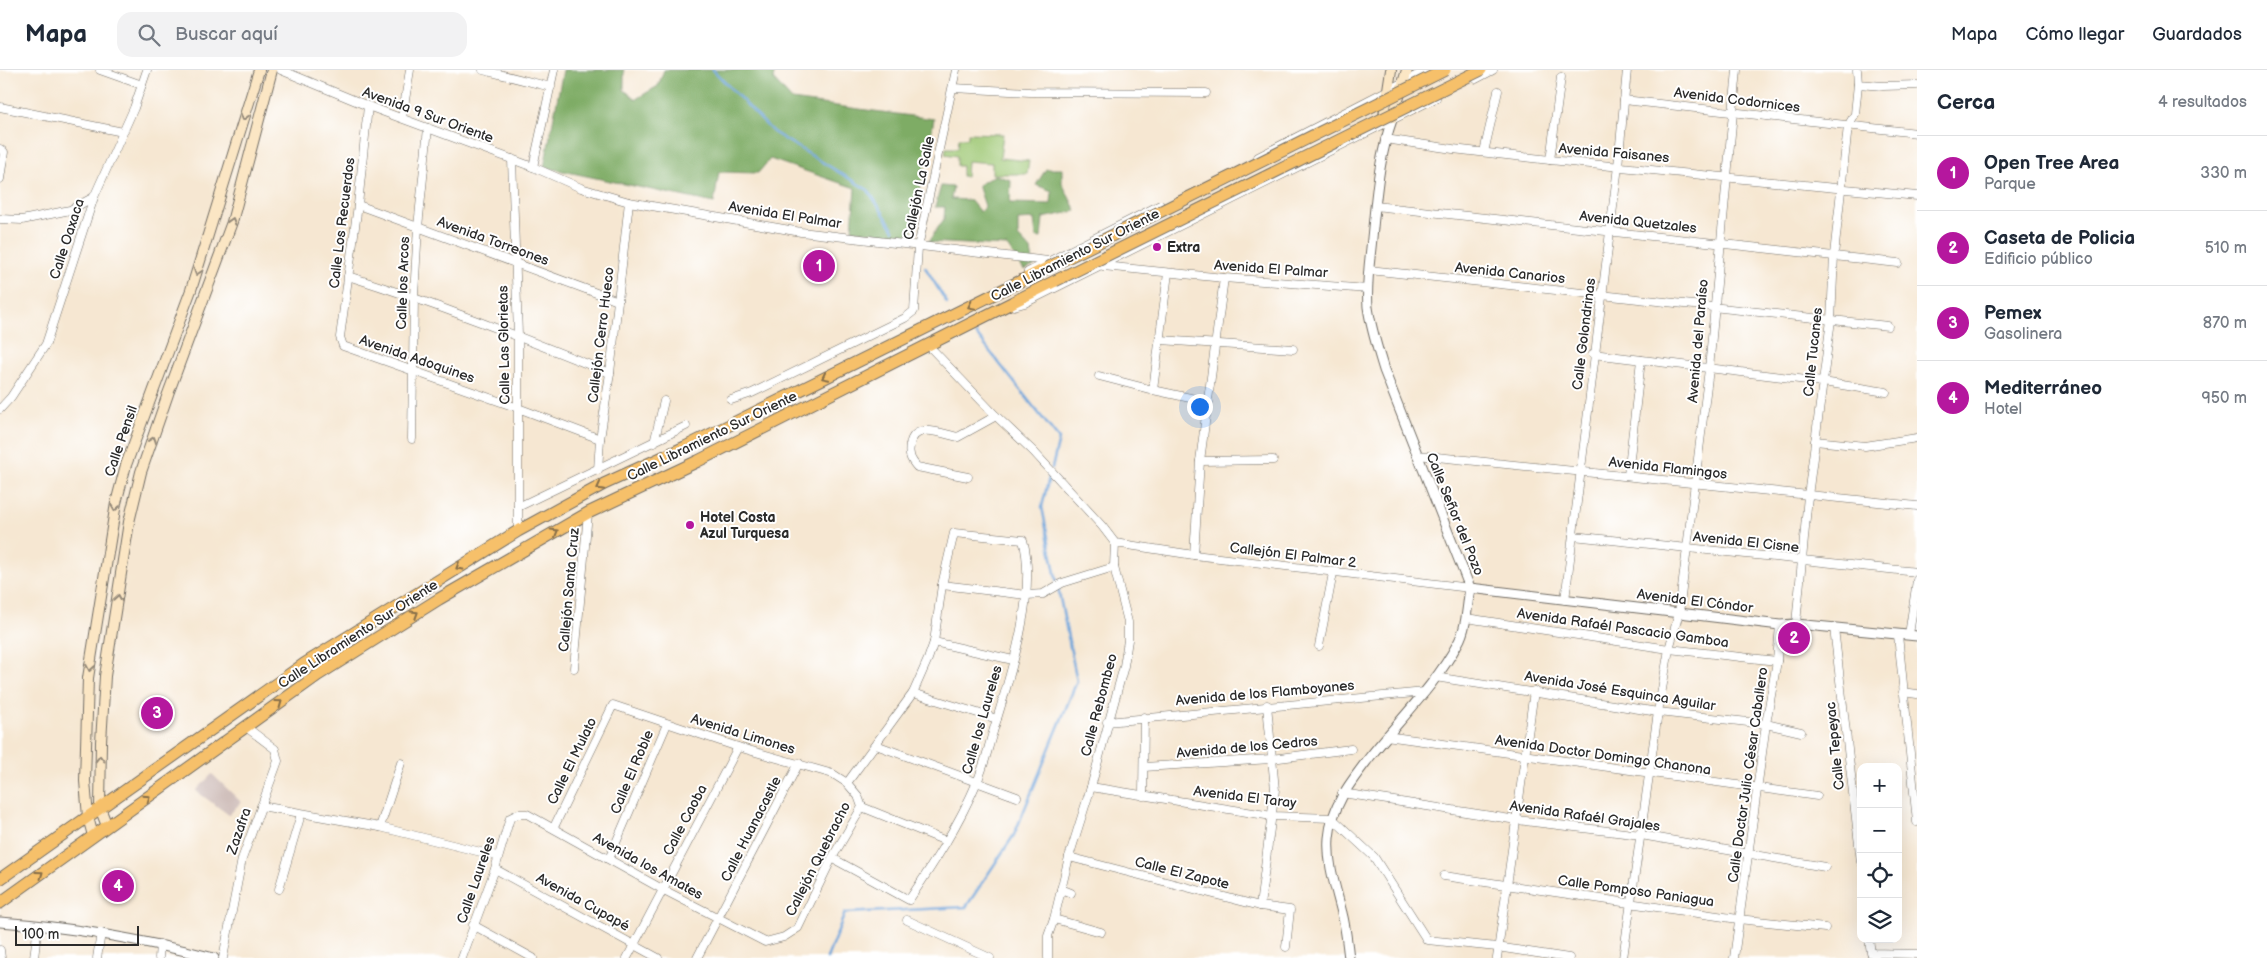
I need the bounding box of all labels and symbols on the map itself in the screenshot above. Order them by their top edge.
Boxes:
street label: Avenida 9 Sur Oriente [360,83,496,147]
street label: Avenida Codornices [1673,84,1801,116]
one-way arrow [240,112,250,120]
street label: Callejón La Salle [900,135,938,241]
street label: Avenida Faisanes [1558,140,1670,166]
street label: Calle Los Recuerdos [326,156,358,289]
street label: Calle Oaxaca [46,196,88,282]
street label: Avenida El Palmar [727,198,844,232]
street label: Calle Libramiento Sur Oriente [988,205,1162,305]
street label: Avenida Quetzales [1578,207,1698,237]
street label: Avenida Torreones [435,213,551,269]
one-way arrow [226,217,236,226]
street label: Calle los Arcos [393,236,413,330]
place label: Extra [1167,239,1200,256]
marker: Extra [1151,241,1163,253]
pin: 1 [803,247,835,285]
street label: Avenida El Palmar [1214,257,1329,282]
street label: Avenida Canarios [1454,259,1566,287]
street label: Callejón Cerro Hueco [584,266,618,404]
one-way arrow [192,267,202,276]
street label: Calle Golondrinas [1569,277,1599,391]
street label: Avenida del Paraíso [1684,278,1712,404]
street label: Calle Las Glorietas [494,285,514,405]
one-way arrow [967,300,976,310]
street label: Calle Tucanes [1800,307,1826,397]
street label: Avenida Adoquines [357,331,477,387]
one-way arrow [821,371,830,381]
street label: Calle Libramiento Sur Oriente [624,387,800,485]
your location [1187,394,1213,420]
street label: Calle Pensil [101,403,141,479]
one-way arrow [147,436,157,444]
street label: Calle Señor del Pozo [1423,450,1487,578]
street label: Avenida Flamingos [1608,453,1728,483]
one-way arrow [596,481,605,491]
one-way arrow [111,504,121,512]
place label: Hotel Costa Azul Turquesa [699,509,789,542]
marker: Hotel Costa Azul Turquesa [684,519,696,531]
street label: Callejón Santa Cruz [555,527,583,653]
street label: Avenida El Cisne [1692,528,1800,556]
one-way arrow [549,529,558,539]
street label: Callejón El Palmar 2 [1229,539,1358,571]
one-way arrow [455,561,464,571]
street label: Calle Libramiento Sur Oriente [275,576,441,692]
street label: Avenida El Cóndor [1636,585,1755,617]
one-way arrow [113,593,123,602]
street label: Avenida Rafaél Pascacio Gamboa [1516,605,1730,651]
one-way arrow [409,611,418,621]
pin: 2 [1778,619,1810,657]
street label: Calle Rebombeo [1077,652,1121,758]
one-way arrow [85,664,95,673]
street label: Calle los Laureles [958,664,1006,776]
street label: Calle Doctor Julio César Caballero [1724,666,1772,884]
street label: Avenida José Esquinca Aguilar [1523,667,1718,715]
street label: Avenida de los Flamboyanes [1175,677,1355,709]
pin: 3 [141,694,173,732]
one-way arrow [273,700,283,709]
street label: Calle Tepeyac [1822,701,1848,791]
street label: Avenida Limones [689,710,797,758]
street label: Calle El Mulato [544,715,600,807]
street label: Calle El Roble [607,728,657,816]
street label: Avenida Doctor Domingo Chanona [1494,731,1712,779]
street label: Avenida de los Cedros [1176,732,1318,762]
one-way arrow [95,755,106,763]
street label: Calle Huanacastle [717,774,785,884]
street label: Calle Caoba [659,782,711,858]
street label: Avenida El Taray [1193,782,1298,812]
one-way arrow [141,795,150,804]
street label: Avenida Rafaél Grajales [1509,797,1661,835]
street label: Callejón Quebracho [782,799,854,919]
street label: Zazafra [223,805,255,857]
street label: Avenida los Amates [590,829,706,903]
street label: Calle Laureles [453,834,499,926]
street label: Calle El Zapote [1133,853,1231,893]
pin: 4 [102,867,134,905]
street label: Avenida Cupapé [533,869,633,935]
one-way arrow [34,871,43,881]
street label: Calle Pomposo Paniagua [1557,872,1715,910]
scale bar [15,923,139,946]

